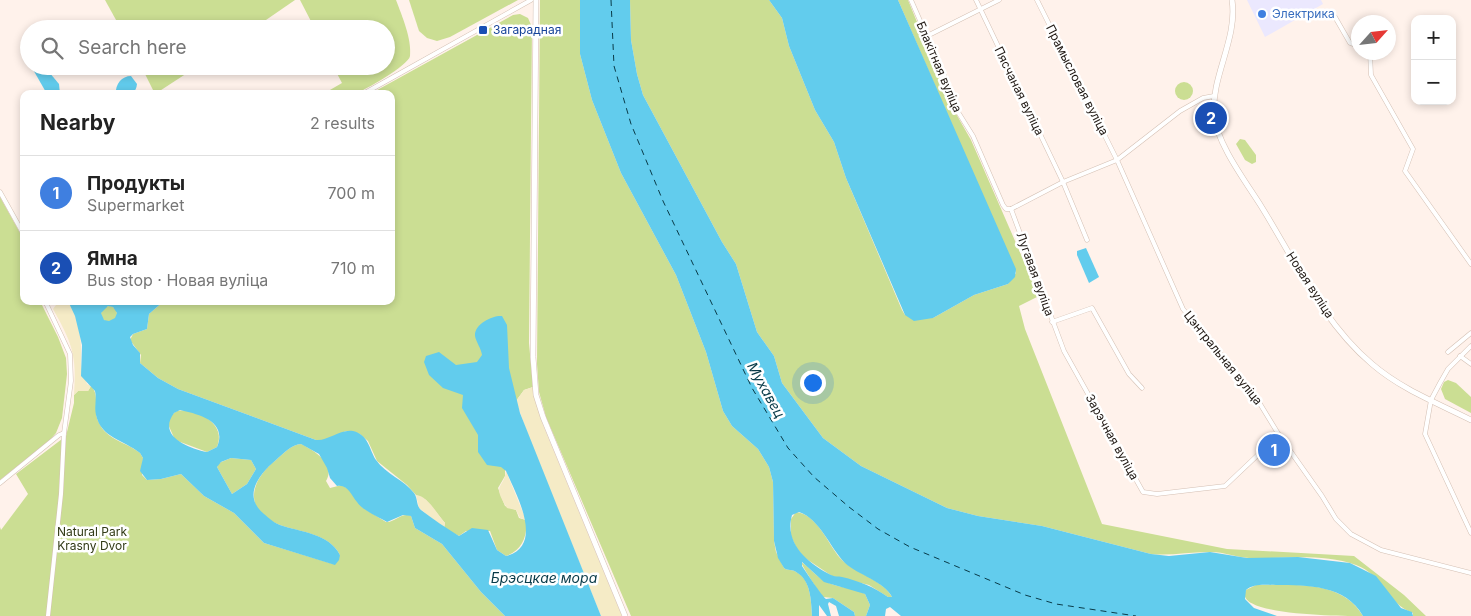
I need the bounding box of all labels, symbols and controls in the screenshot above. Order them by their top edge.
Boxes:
place label: Электрика [1272,6,1335,21]
marker: Электрика [1256,8,1268,20]
north arrow [1351,15,1396,60]
map controls [1411,15,1456,105]
button: + [1411,15,1456,60]
street label: Блакітная вуліца [914,19,965,114]
search box [20,20,395,75]
place label: Загарадная [493,22,561,37]
street label: Прамысловая вуліца [1043,22,1112,138]
marker: Загарадная [477,24,489,36]
icon: search [38,34,66,62]
text: Search here [78,36,187,59]
street label: Пясчаная вуліца [991,44,1047,138]
button: − [1411,60,1456,105]
pin: 2 [1195,99,1227,137]
text: Nearby [40,110,115,135]
text: 2 results [310,113,375,133]
text: Продукты [87,172,185,195]
text: 1 [53,183,59,203]
text: 700 m [327,183,375,203]
text: Supermarket [87,195,184,215]
street label: Лугавая вуліца [1013,230,1058,318]
text: Ямна [87,247,138,270]
street label: Новая вуліца [1283,249,1338,321]
text: 2 [51,258,61,278]
text: 710 m [331,258,375,278]
text: Bus stop · Новая вуліца [87,270,268,290]
street label: Цэнтральная вуліца [1181,308,1266,408]
water label: Мухавец [744,359,789,421]
your location [800,370,826,396]
street label: Зарэчная вуліца [1083,391,1142,482]
pin: 1 [1258,431,1290,469]
park label: Natural Park Krasny Dvor [57,524,127,553]
water label: Брэсцкае мора [491,569,598,586]

